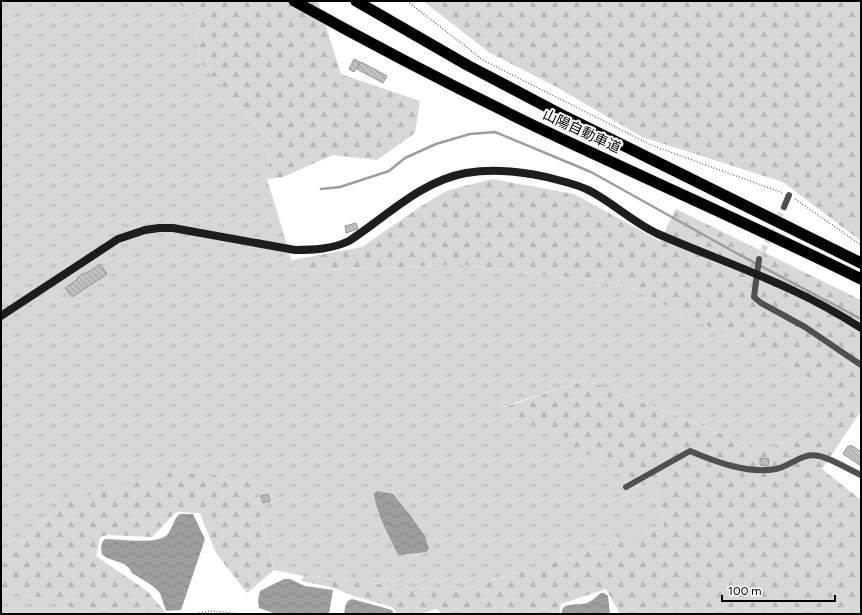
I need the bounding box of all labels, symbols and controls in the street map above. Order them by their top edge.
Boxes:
street label: 山陽自動車道 [540,106,623,157]
scale bar [722,577,835,603]
text: 100 m [728,584,762,598]

